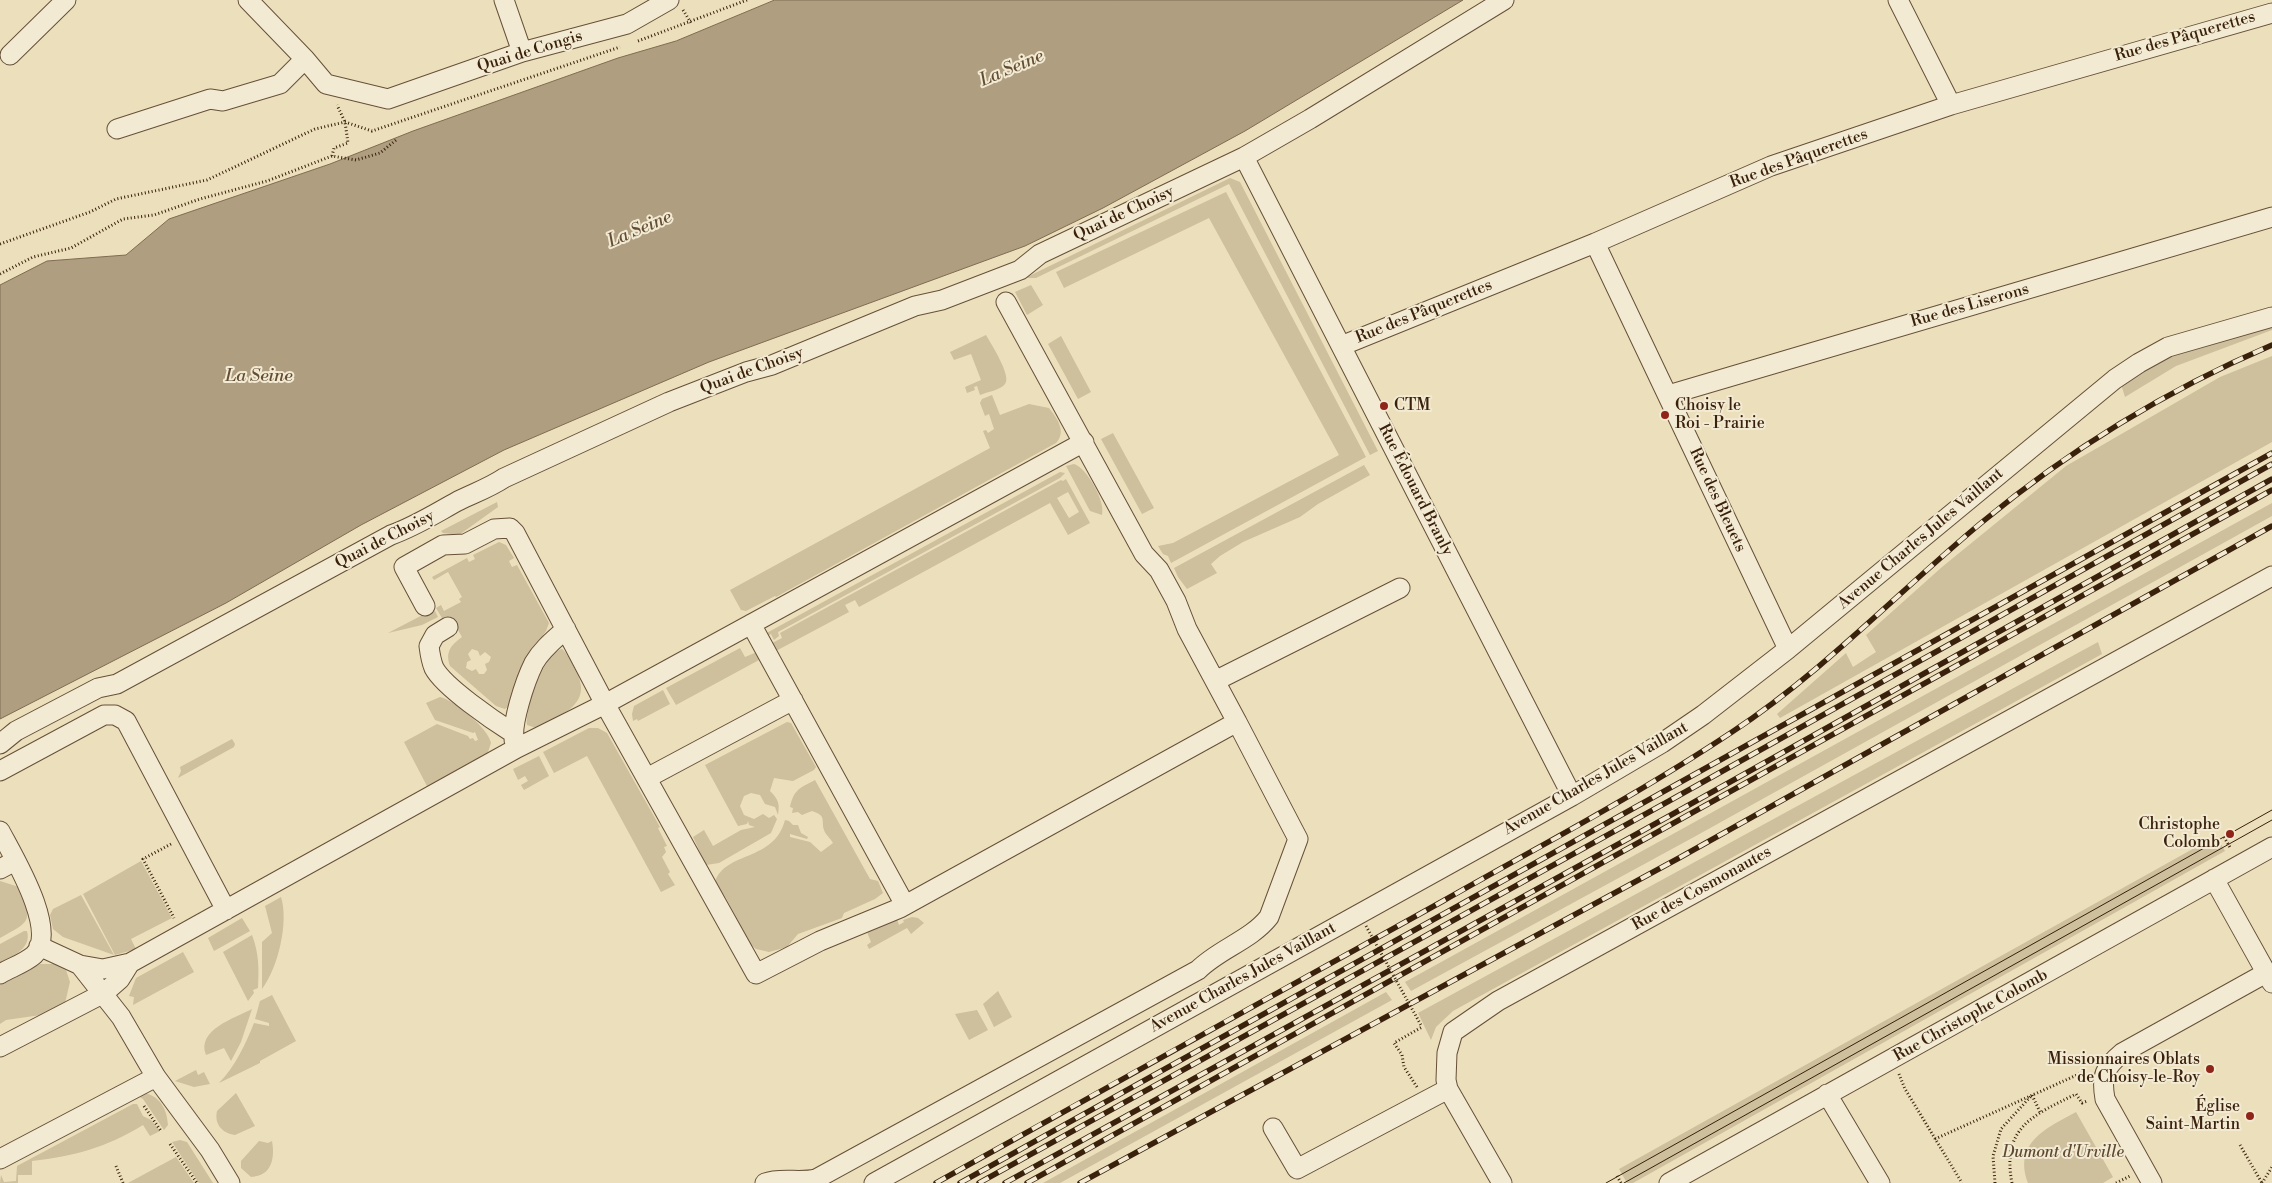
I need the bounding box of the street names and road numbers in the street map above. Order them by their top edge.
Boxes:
street label: Rue des Pâquerettes [2112,8,2258,66]
street label: Quai de Congis [475,27,585,77]
street label: Rue des Pâquerettes [1727,125,1871,193]
street label: Quai de Choisy [1071,182,1177,246]
street label: Rue des Pâquerettes [1353,276,1495,348]
street label: Rue des Liserons [1909,280,2031,332]
street label: Quai de Choisy [698,343,806,399]
street label: Rue Édouard Branly [1373,421,1457,559]
street label: Rue des Bleuets [1684,445,1750,555]
street label: Avenue Charles Jules Vaillant [1834,464,2008,614]
street label: Quai de Choisy [332,507,438,573]
street label: Avenue Charles Jules Vaillant [1500,718,1692,840]
street label: Rue des Cosmonautes [1629,843,1775,935]
street label: Avenue Charles Jules Vaillant [1147,919,1339,1037]
street label: Rue Christophe Colomb [1891,966,2051,1066]

